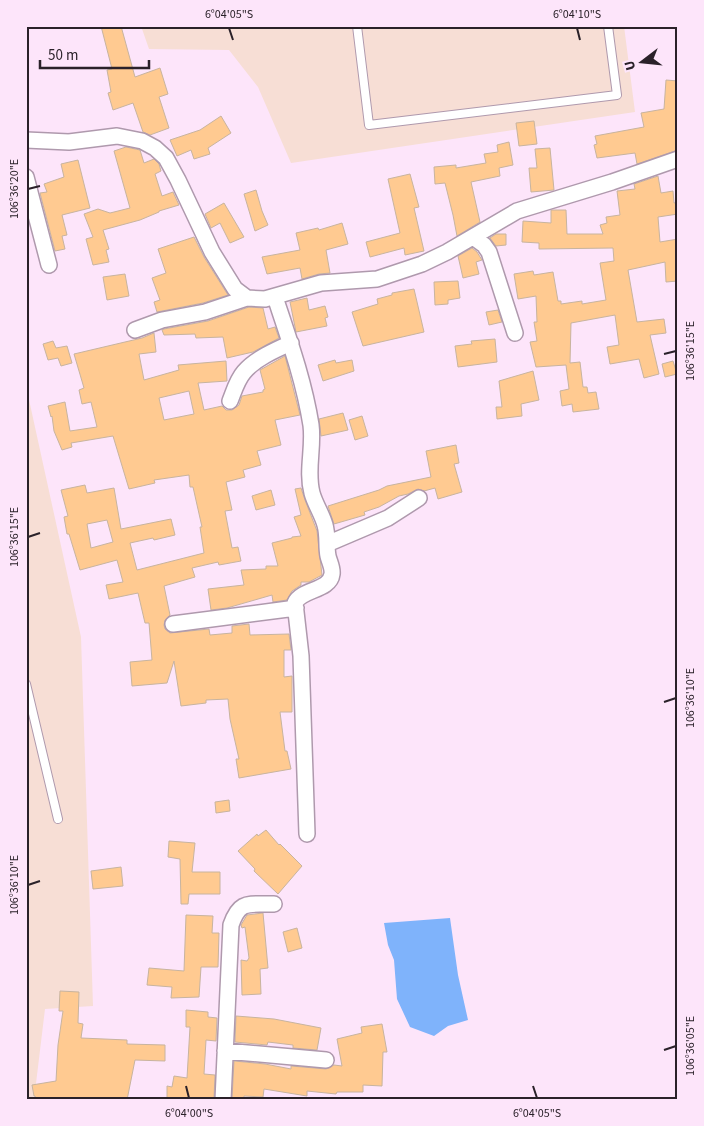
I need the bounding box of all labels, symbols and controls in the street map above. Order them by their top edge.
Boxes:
text: 6°04'05"S [205,6,253,23]
text: 6°04'10"S [553,6,601,23]
scale bar [40,38,149,70]
north arrow [616,38,666,88]
text: 50 m [48,45,78,66]
text: U [620,58,641,73]
text: 106°36'20"E [6,159,23,219]
text: 106°36'15"E [682,321,699,381]
text: 106°36'15"E [6,507,23,567]
text: 106°36'10"E [682,668,699,728]
text: 106°36'10"E [6,855,23,915]
text: 106°36'05"E [682,1016,699,1076]
text: 6°04'00"S [165,1105,213,1122]
text: 6°04'05"S [513,1105,561,1122]

